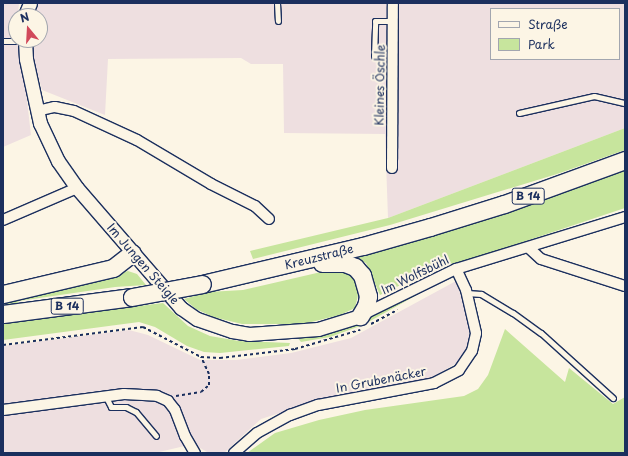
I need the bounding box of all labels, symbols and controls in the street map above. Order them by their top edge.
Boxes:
north arrow [8,8,48,48]
text: N [18,8,31,26]
legend [490,8,620,60]
text: Straße [528,15,568,33]
text: Park [528,35,555,53]
street label: Kleines Öschle [372,44,388,126]
road number: B 14 [512,187,544,205]
street label: Im Jungen Steigle [104,220,182,308]
street label: Kreuzstraße [283,241,355,273]
street label: Im Wolfsbühl [378,252,452,298]
road number: B 14 [51,297,83,315]
street label: In Grubenäcker [335,364,427,396]

